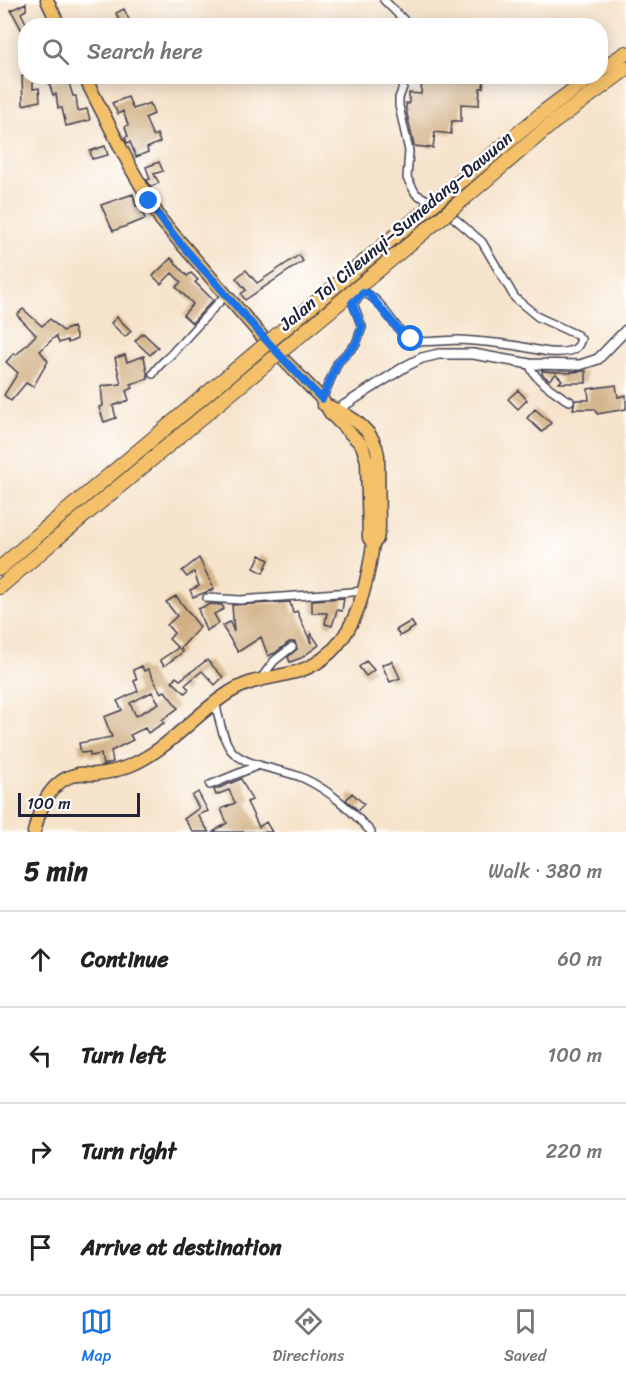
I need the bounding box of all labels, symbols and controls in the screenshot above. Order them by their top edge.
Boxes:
search box [18,18,608,84]
text: Search here [87,32,203,71]
icon: search [39,35,72,68]
street label: Jalan Tol Cileunyi–Sumedang–Dawuan [271,123,521,340]
route end [135,187,161,213]
route start [397,325,423,351]
text: 100 m [27,789,71,818]
scale bar [18,790,140,818]
text: 5 min [24,848,88,894]
text: Walk · 380 m [488,854,602,889]
text: Continue [81,940,169,979]
text: 60 m [557,942,602,977]
icon: ahead [24,943,57,976]
text: Turn left [81,1036,166,1075]
text: 100 m [548,1038,602,1073]
icon: left [24,1039,57,1072]
text: Turn right [81,1132,176,1171]
text: 220 m [546,1134,602,1169]
icon: right [24,1135,57,1168]
text: Arrive at destination [81,1228,282,1267]
icon: arrive [24,1231,57,1264]
tab: Map [80,1305,113,1370]
tab: Directions [273,1305,344,1370]
tab: Saved [504,1305,546,1370]

